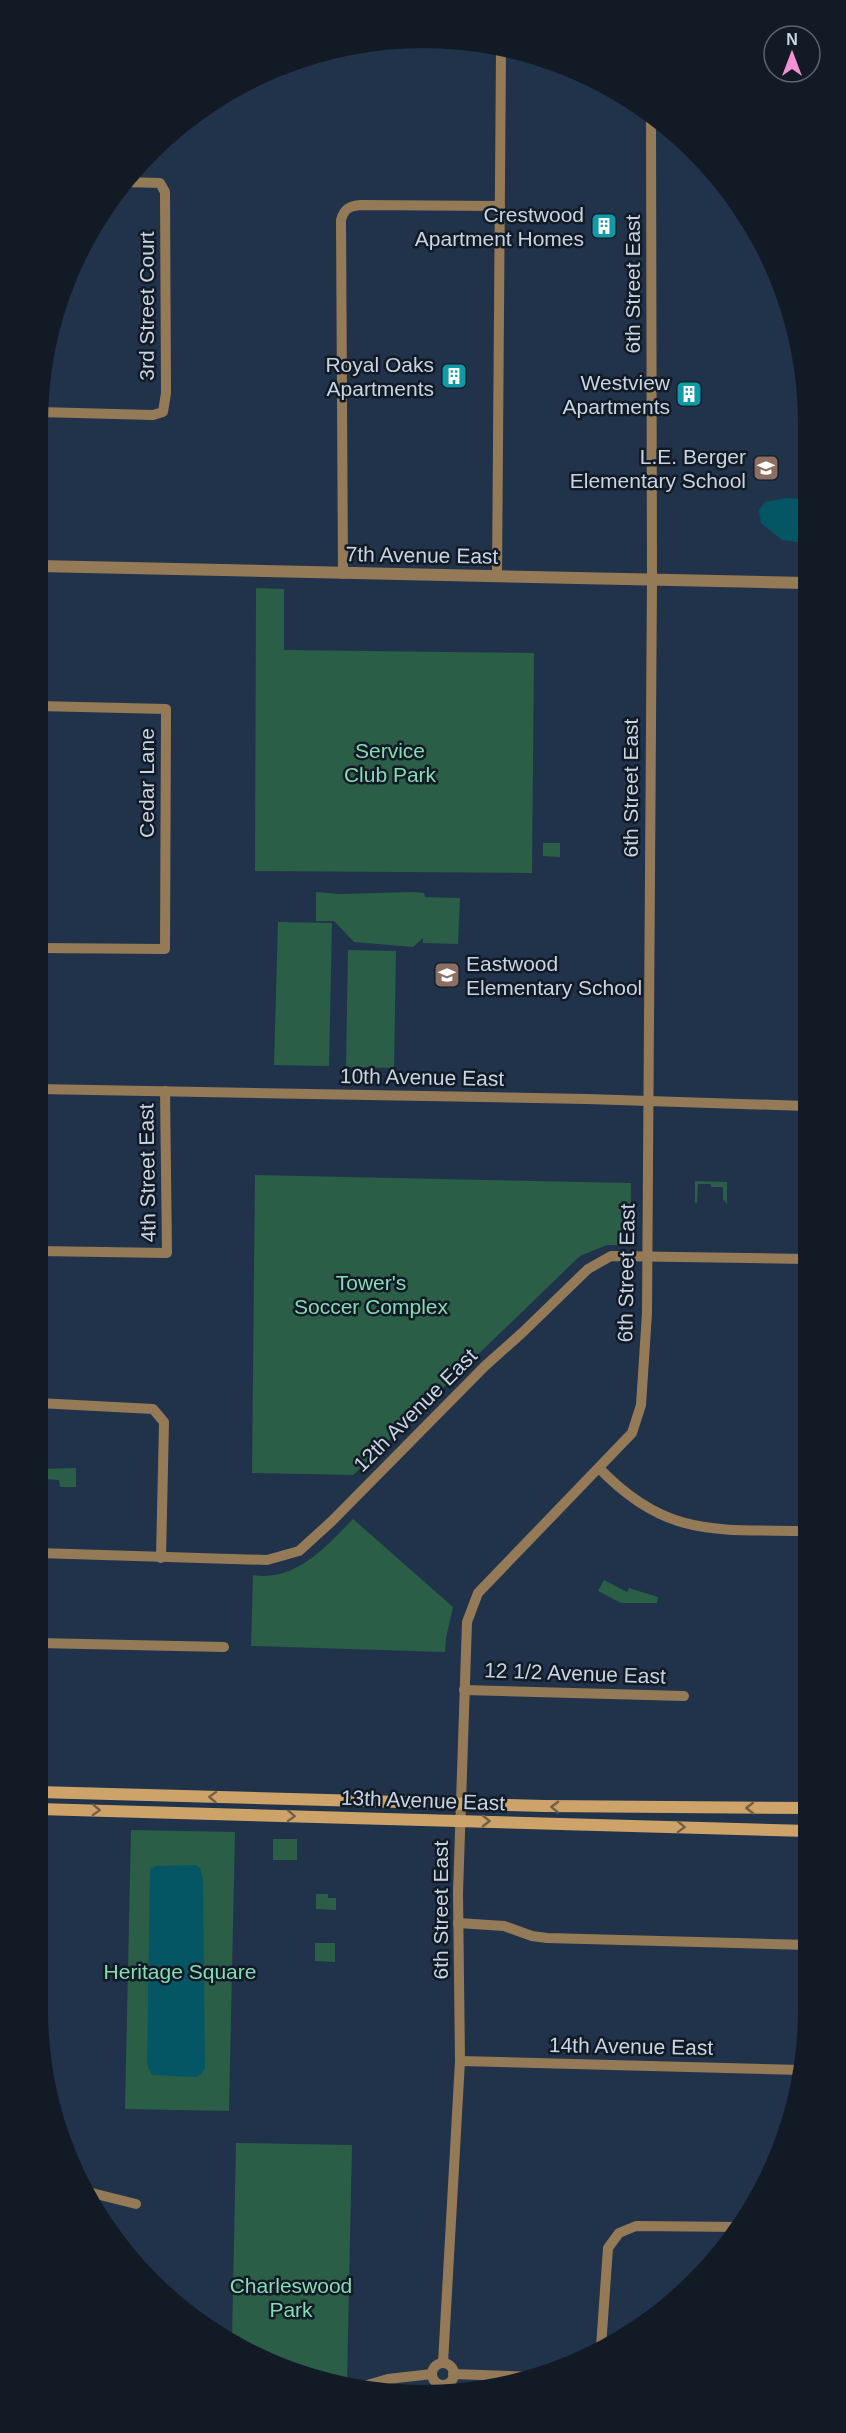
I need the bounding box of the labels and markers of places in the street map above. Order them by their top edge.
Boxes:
place label: Crestwood Apartment Homes [415,203,584,250]
building icon: Crestwood Apartment Homes [589,211,619,241]
place label: Royal Oaks Apartments [325,353,434,400]
building icon: Royal Oaks Apartments [439,361,469,391]
place label: Westview Apartments [563,371,671,418]
building icon: Westview Apartments [674,379,704,409]
place label: L.E. Berger Elementary School [570,445,746,492]
school or university icon: L.E. Berger Elementary School [751,453,781,483]
place label: Eastwood Elementary School [466,952,642,999]
school or university icon: Eastwood Elementary School [432,960,462,990]

